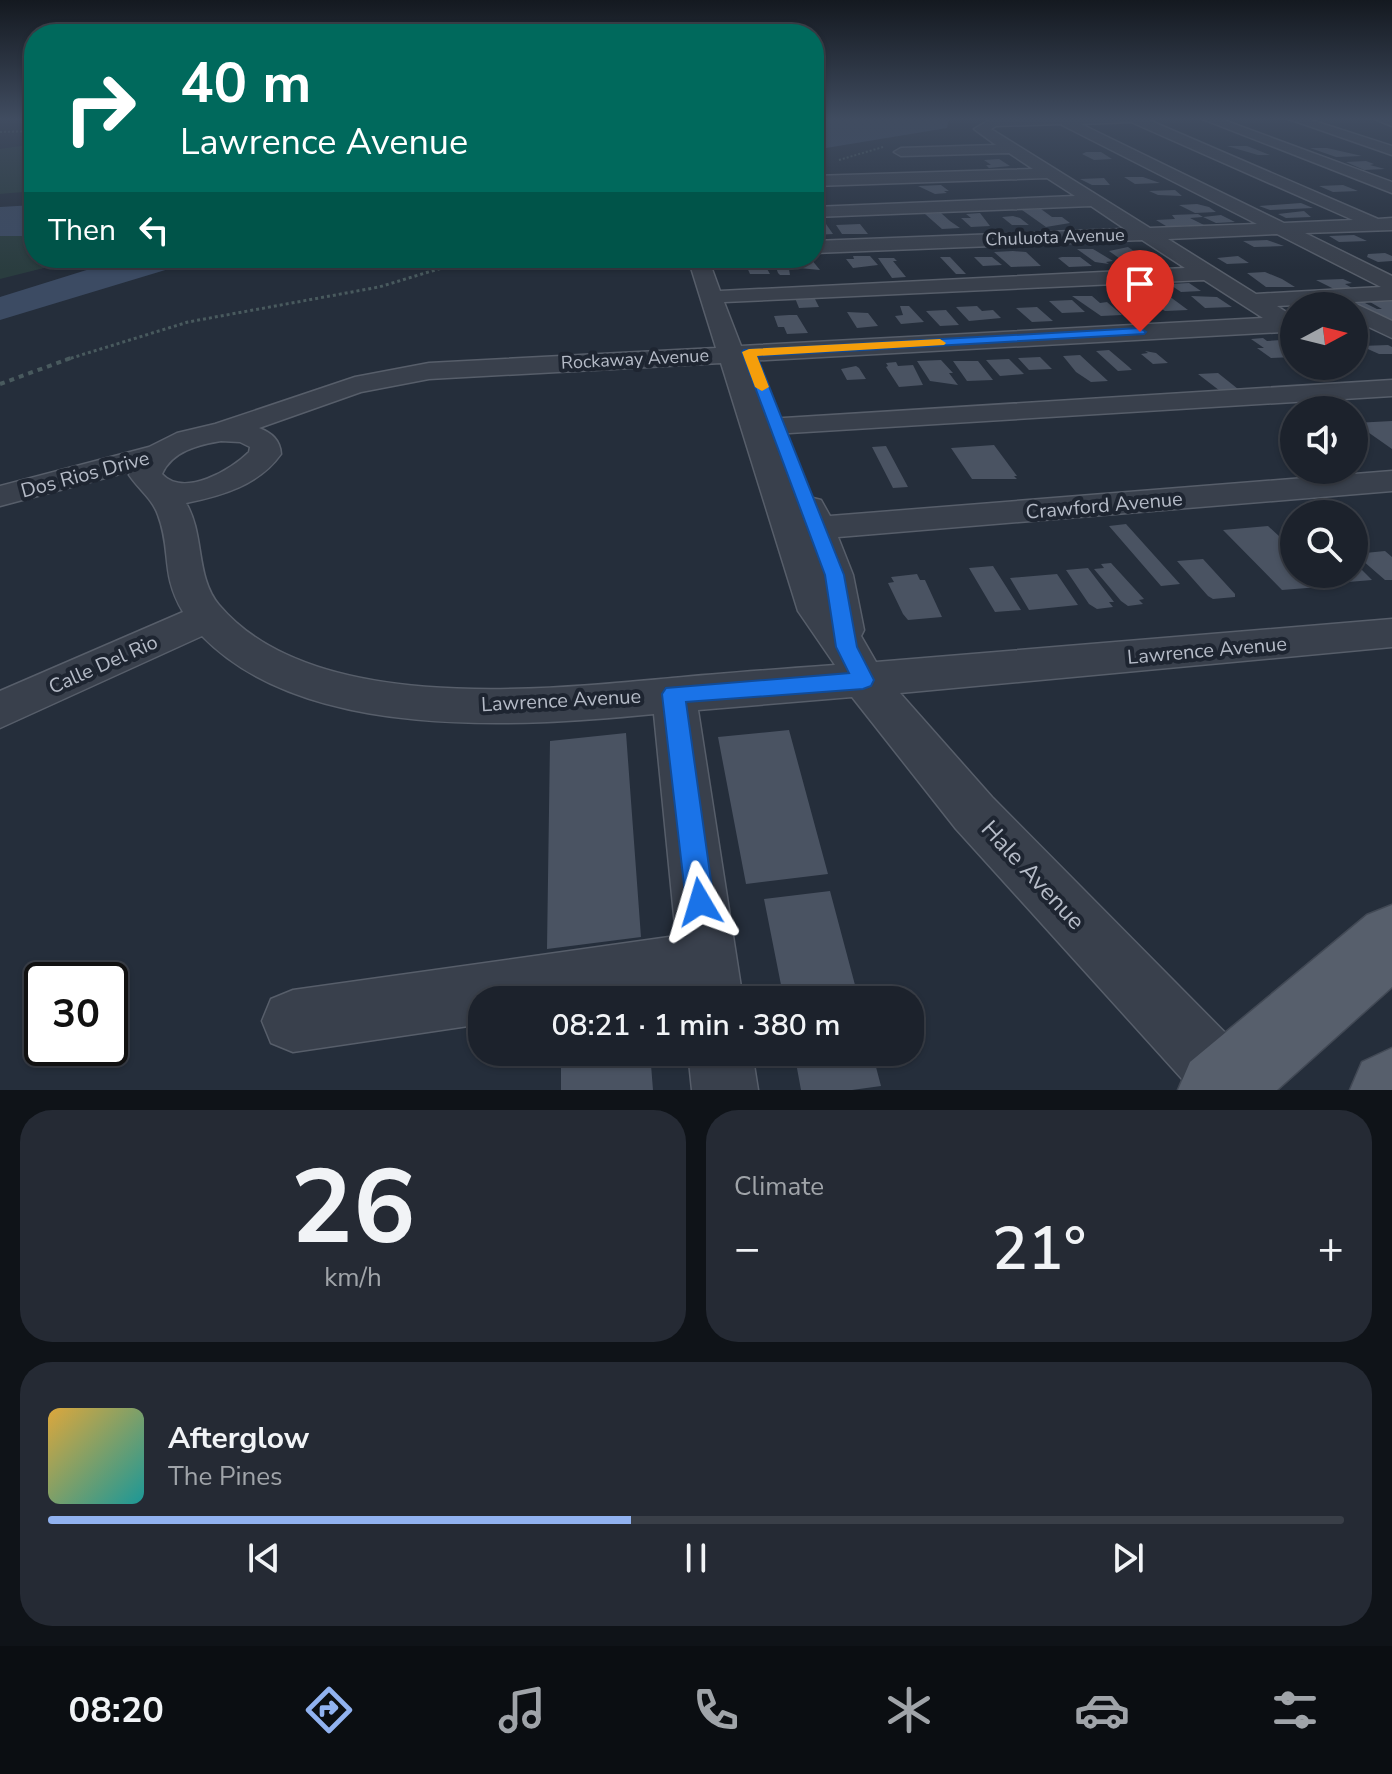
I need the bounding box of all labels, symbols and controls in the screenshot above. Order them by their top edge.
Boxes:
text: 40 m [180,45,311,122]
icon: right [48,56,152,160]
text: Lawrence Avenue [180,118,468,167]
icon: left [132,208,176,252]
text: Then [48,210,116,251]
street label: Chuluota Avenue [985,223,1125,251]
pin [1106,250,1174,332]
icon: arrive [1118,262,1162,306]
north arrow [1280,292,1368,380]
map controls [1280,292,1368,588]
street label: Rockaway Avenue [560,343,710,375]
button: sound [1280,396,1368,484]
street label: Dos Rios Drive [18,444,152,505]
street label: Crawford Avenue [1024,485,1184,526]
button: search [1280,500,1368,588]
street label: Calle Del Rio [44,628,162,701]
street label: Lawrence Avenue [1126,630,1288,671]
street label: Lawrence Avenue [480,683,642,718]
street label: Hale Avenue [974,813,1092,937]
position arrow [658,860,742,944]
speed limit sign: 30 [24,962,128,1066]
text: 08:21 · 1 min · 380 m [551,1005,841,1046]
text: 26 [291,1137,415,1279]
text: Climate [734,1169,824,1204]
text: 21° [992,1208,1086,1290]
text: − [734,1219,760,1279]
text: + [1318,1219,1344,1279]
text: km/h [324,1260,382,1295]
text: Afterglow [168,1418,309,1459]
text: The Pines [168,1459,283,1494]
icon: previous [242,1536,286,1580]
icon: pause [674,1536,718,1580]
icon: next [1106,1536,1150,1580]
icon: directions [301,1682,357,1738]
icon: music [494,1682,550,1738]
icon: phone [688,1682,744,1738]
icon: climate [881,1682,937,1738]
icon: car [1074,1682,1130,1738]
icon: filters [1267,1682,1323,1738]
text: 08:20 [69,1686,164,1735]

